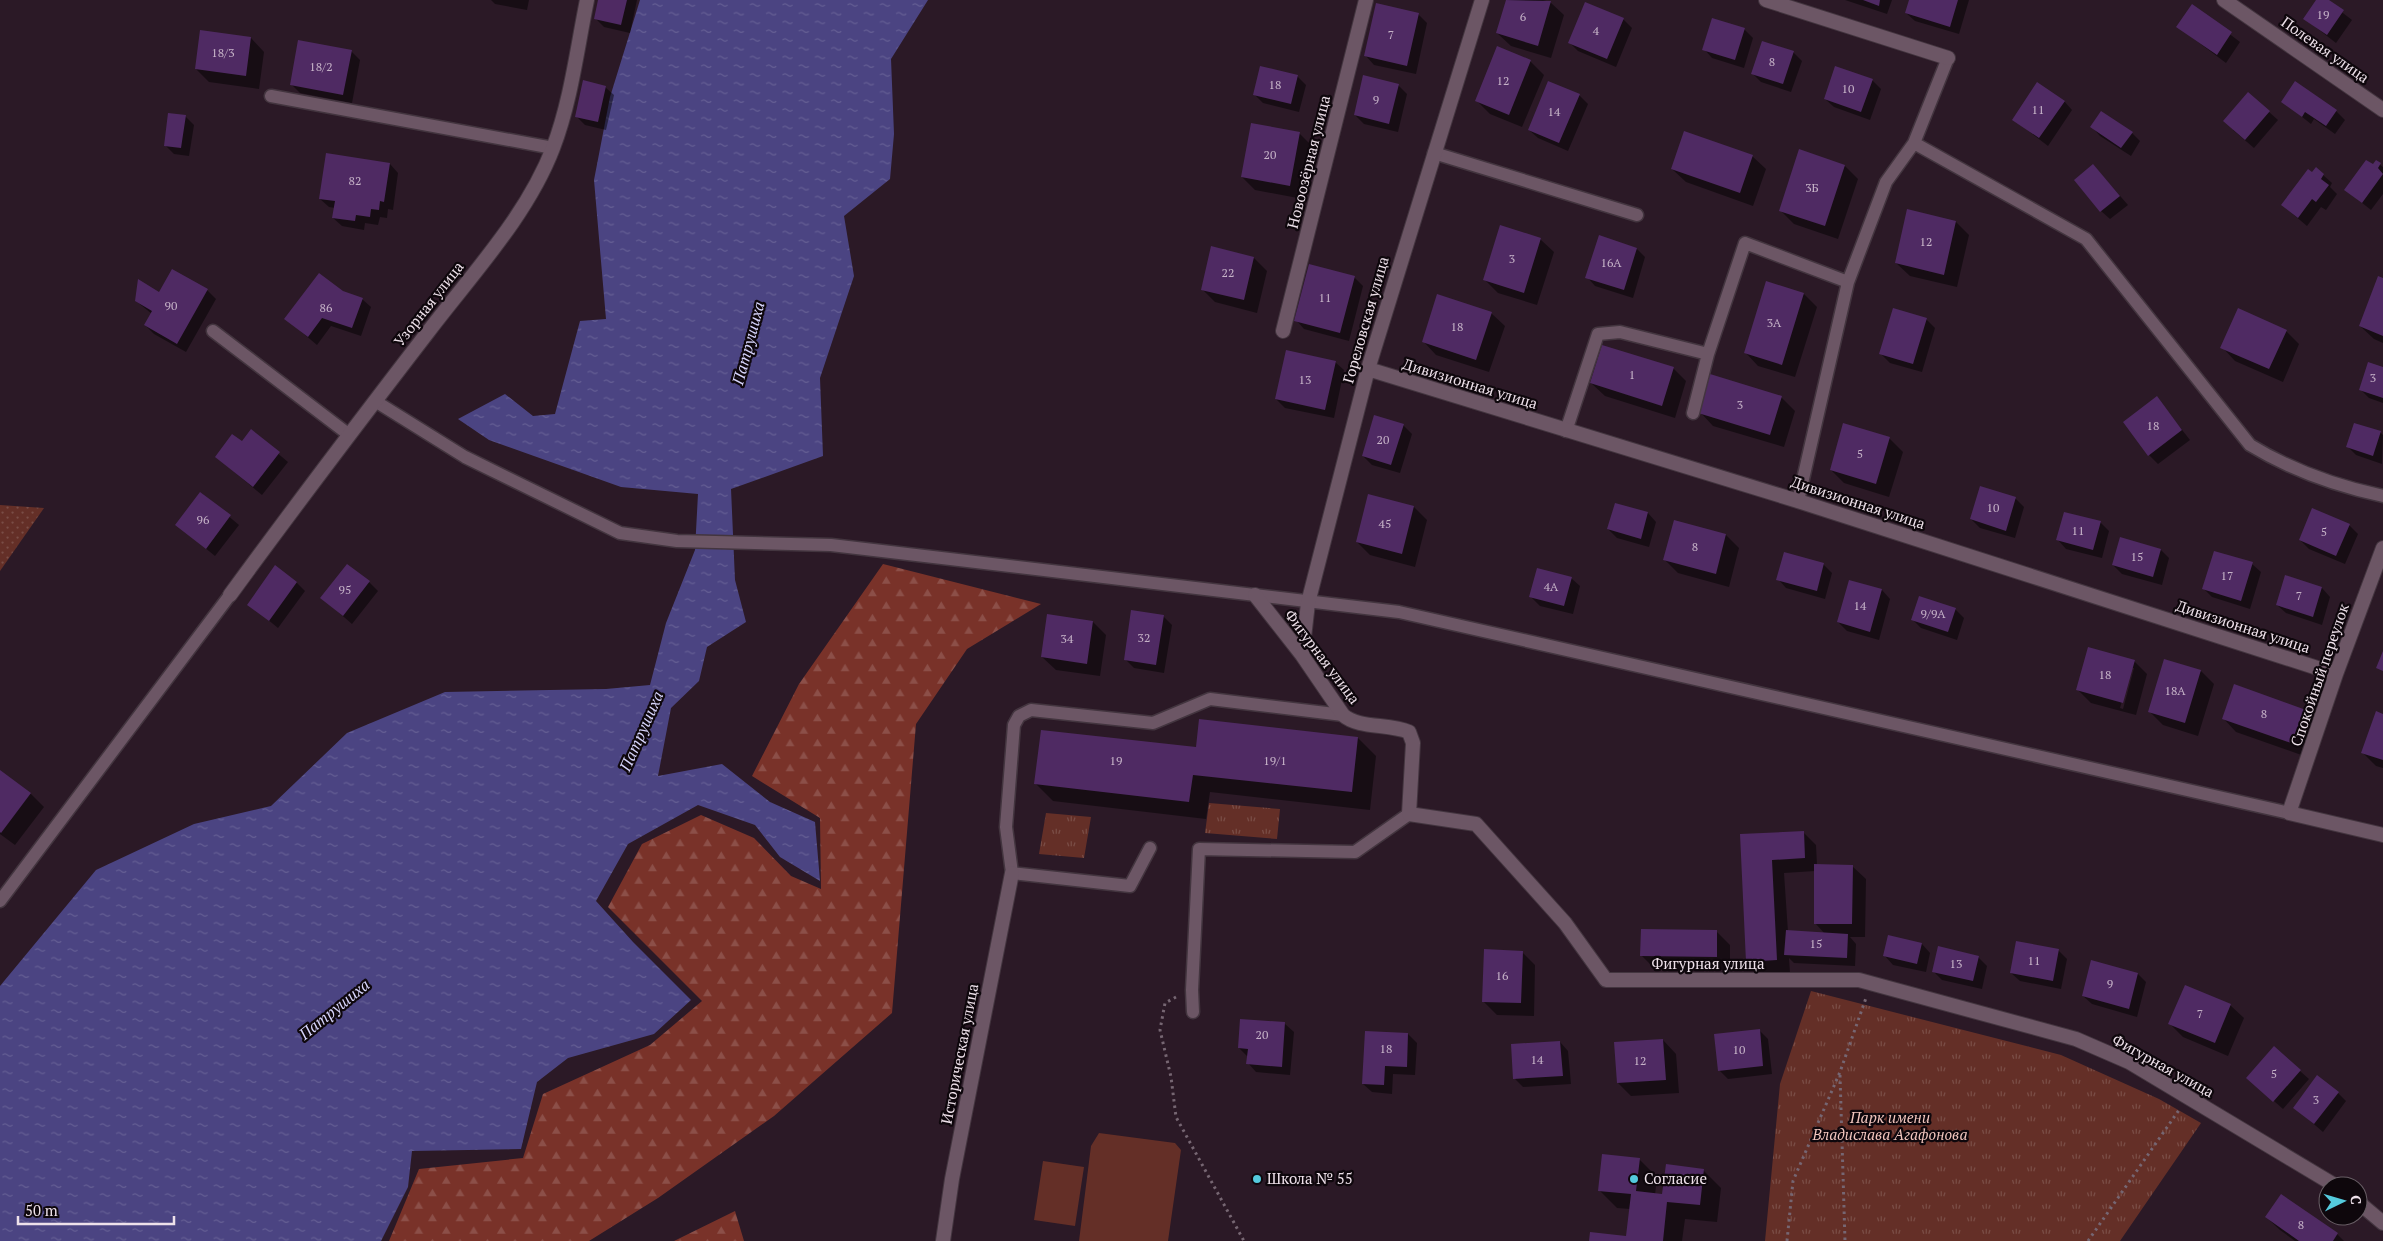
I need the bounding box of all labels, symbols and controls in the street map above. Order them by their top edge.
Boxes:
house number: 19 [2317,7,2329,22]
house number: 6 [1520,9,1527,24]
street label: Полевая улица [2278,11,2374,87]
house number: 4 [1593,23,1600,38]
house number: 7 [1388,27,1394,42]
house number: 18/3 [211,45,235,60]
house number: 8 [1769,54,1775,69]
house number: 18/2 [309,59,333,74]
house number: 12 [1497,73,1509,88]
house number: 18 [1269,77,1281,92]
house number: 10 [1842,81,1854,96]
house number: 9 [1373,92,1379,107]
street label: Новоозёрная улица [1282,93,1334,230]
house number: 11 [2032,102,2044,117]
house number: 14 [1548,104,1561,119]
house number: 20 [1264,147,1276,162]
house number: 82 [349,173,361,188]
house number: 3Б [1805,180,1819,195]
house number: 12 [1920,234,1932,249]
house number: 3 [1509,251,1515,266]
street label: Гореловская улица [1337,254,1393,385]
house number: 16А [1601,255,1622,270]
street label: Узорная улица [389,257,468,350]
house number: 22 [1222,265,1234,280]
house number: 11 [1319,290,1331,305]
house number: 90 [165,298,177,313]
water label: Патрушиха [726,299,770,388]
house number: 86 [320,300,333,315]
house number: 3А [1767,315,1782,330]
house number: 18 [1451,319,1463,334]
street label: Дивизионная улица [1400,353,1541,413]
house number: 1 [1629,367,1635,382]
house number: 3 [2370,370,2376,385]
house number: 13 [1299,372,1311,387]
house number: 3 [1737,397,1743,412]
house number: 18 [2147,418,2159,433]
house number: 20 [1377,432,1389,447]
house number: 5 [1857,446,1863,461]
street label: Дивизионная улица [1789,471,1928,533]
house number: 10 [1987,500,1999,515]
house number: 96 [197,512,210,527]
house number: 45 [1379,516,1391,531]
house number: 11 [2072,523,2084,538]
house number: 5 [2321,524,2327,539]
house number: 8 [1692,539,1698,554]
house number: 15 [2131,549,2143,564]
house number: 17 [2221,568,2233,583]
house number: 4А [1544,579,1559,594]
house number: 95 [339,582,351,597]
house number: 7 [2296,588,2302,603]
street label: Дивизионная улица [2174,595,2313,657]
house number: 14 [1854,598,1867,613]
street label: Спокойный переулок [2285,600,2353,749]
street label: Фигурная улица [1281,605,1365,708]
house number: 9/9А [1920,606,1946,621]
house number: 32 [1138,630,1150,645]
house number: 34 [1061,631,1074,646]
house number: 18 [2099,667,2111,682]
house number: 18А [2165,683,2186,698]
water label: Патрушиха [613,688,668,775]
house number: 8 [2261,706,2267,721]
house number: 19 [1110,753,1122,768]
house number: 19/1 [1263,753,1287,768]
house number: 15 [1810,936,1822,951]
street label: Фигурная улица [1651,953,1765,973]
house number: 11 [2028,953,2040,968]
house number: 13 [1950,956,1962,971]
house number: 16 [1496,968,1509,983]
water label: Патрушиха [293,974,374,1045]
house number: 9 [2107,976,2113,991]
street label: Историческая улица [936,981,983,1126]
house number: 7 [2197,1006,2203,1021]
house number: 20 [1256,1027,1268,1042]
street label: Фигурная улица [2109,1029,2218,1102]
house number: 18 [1380,1041,1392,1056]
house number: 10 [1733,1042,1745,1057]
house number: 14 [1531,1052,1544,1067]
house number: 12 [1634,1053,1646,1068]
house number: 5 [2271,1066,2277,1081]
house number: 3 [2313,1092,2319,1107]
park label: Парк имени Владислава Агафонова [1812,1107,1967,1144]
place label: Школа № 55 [1267,1168,1353,1188]
place label: Согласие [1644,1168,1707,1188]
marker: Школа № 55 [1251,1173,1263,1185]
marker: Согласие [1628,1173,1640,1185]
north arrow [2318,1176,2368,1226]
scale bar [18,1194,174,1226]
text: С [2347,1194,2366,1205]
text: 50 m [25,1200,58,1220]
house number: 8 [2298,1217,2304,1232]

